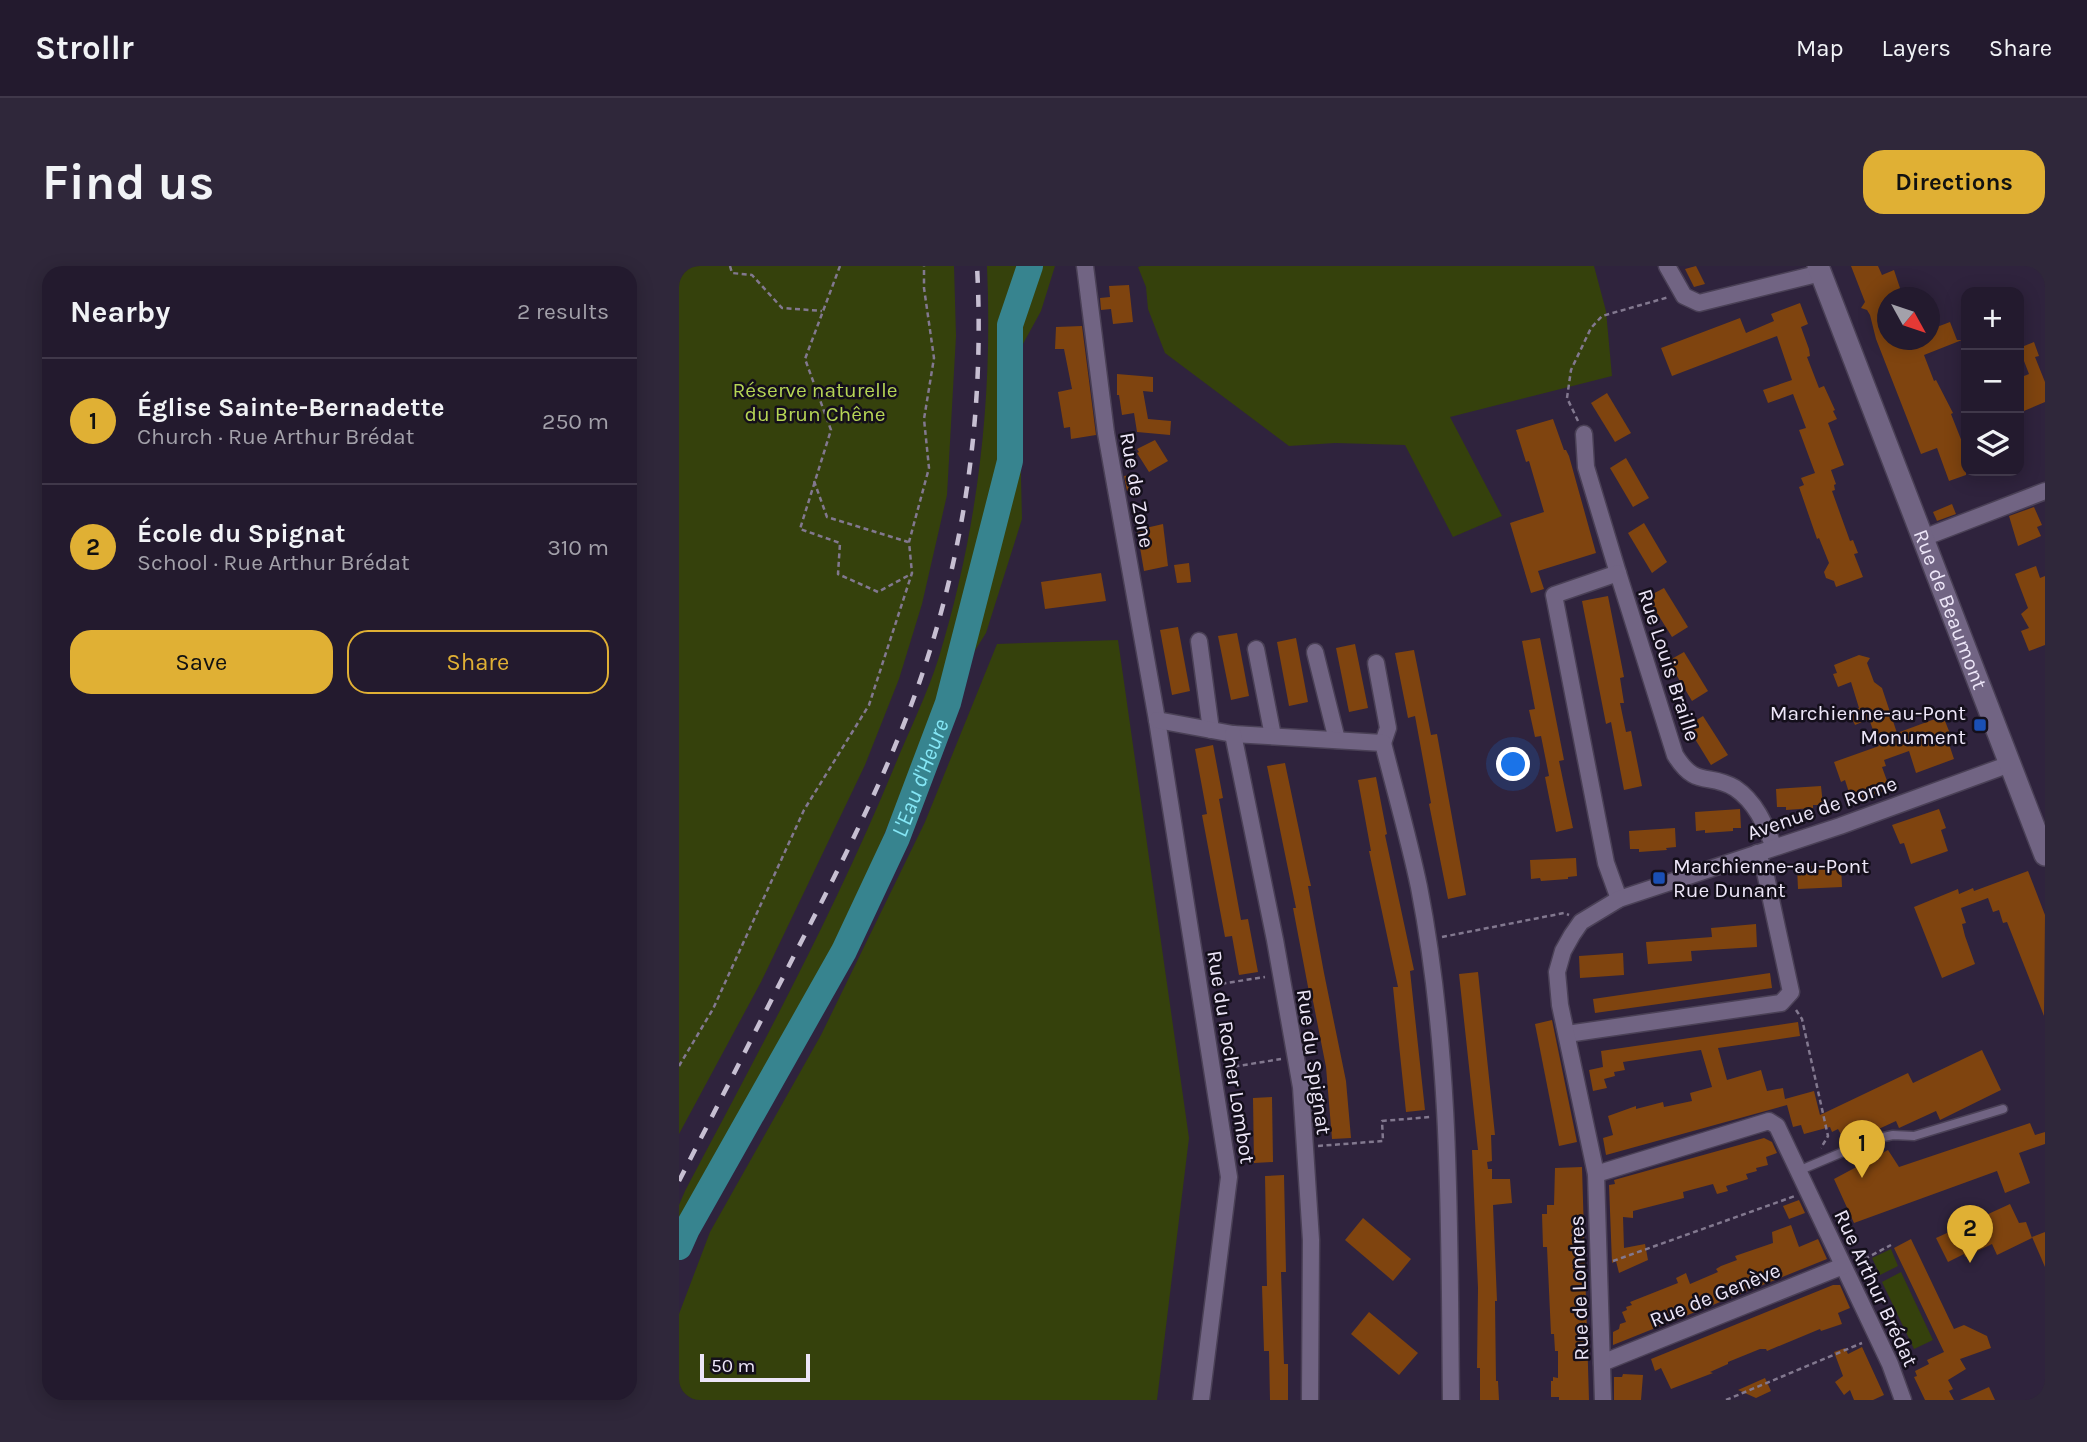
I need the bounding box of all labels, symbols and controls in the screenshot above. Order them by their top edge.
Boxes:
text: Strollr [35,29,134,67]
text: Map [1796,34,1844,62]
text: Layers [1882,34,1951,62]
text: Share [1989,34,2052,62]
button: Directions [1863,150,2045,214]
text: Find us [42,154,214,211]
north arrow [1877,287,1940,350]
map controls [1961,287,2024,476]
button: + [1961,287,2024,350]
text: Nearby [70,294,170,330]
text: 2 results [517,298,609,325]
button: − [1961,350,2024,413]
park label: Réserve naturelle du Brun Chêne [732,378,898,426]
text: Église Sainte-Bernadette [137,392,444,423]
text: 1 [89,408,97,435]
text: 250 m [542,408,609,435]
button: layers [1961,413,2024,476]
text: Church · Rue Arthur Brédat [137,423,414,450]
street label: Rue de Zone [1115,430,1159,550]
text: École du Spignat [137,518,346,549]
street label: Rue de Beaumont [1909,526,1992,693]
text: 2 [86,534,100,561]
text: 310 m [547,534,609,561]
text: School · Rue Arthur Brédat [137,549,410,576]
street label: Rue Louis Braille [1633,586,1705,744]
button: Save [70,630,333,694]
button: Share [347,630,609,694]
place label: Marchienne-au-Pont Monument [1770,701,1966,749]
water label: L'Eau d'Heure [886,715,955,841]
marker: Marchienne-au-Pont Monument [1972,717,1988,733]
your location [1496,747,1530,781]
street label: Avenue de Rome [1744,771,1900,845]
place label: Marchienne-au-Pont Rue Dunant [1673,854,1869,902]
marker: Marchienne-au-Pont Rue Dunant [1651,870,1667,886]
street label: Rue du Rocher Lombot [1202,949,1260,1165]
street label: Rue du Spignat [1292,988,1336,1136]
pin: 1 [1839,1120,1885,1178]
pin: 2 [1947,1205,1993,1263]
street label: Rue Arthur Brédat [1829,1206,1923,1370]
street label: Rue de Londres [1564,1215,1594,1361]
street label: Rue de Genève [1646,1258,1784,1332]
scale bar [700,1351,810,1383]
text: 50 m [711,1355,755,1377]

